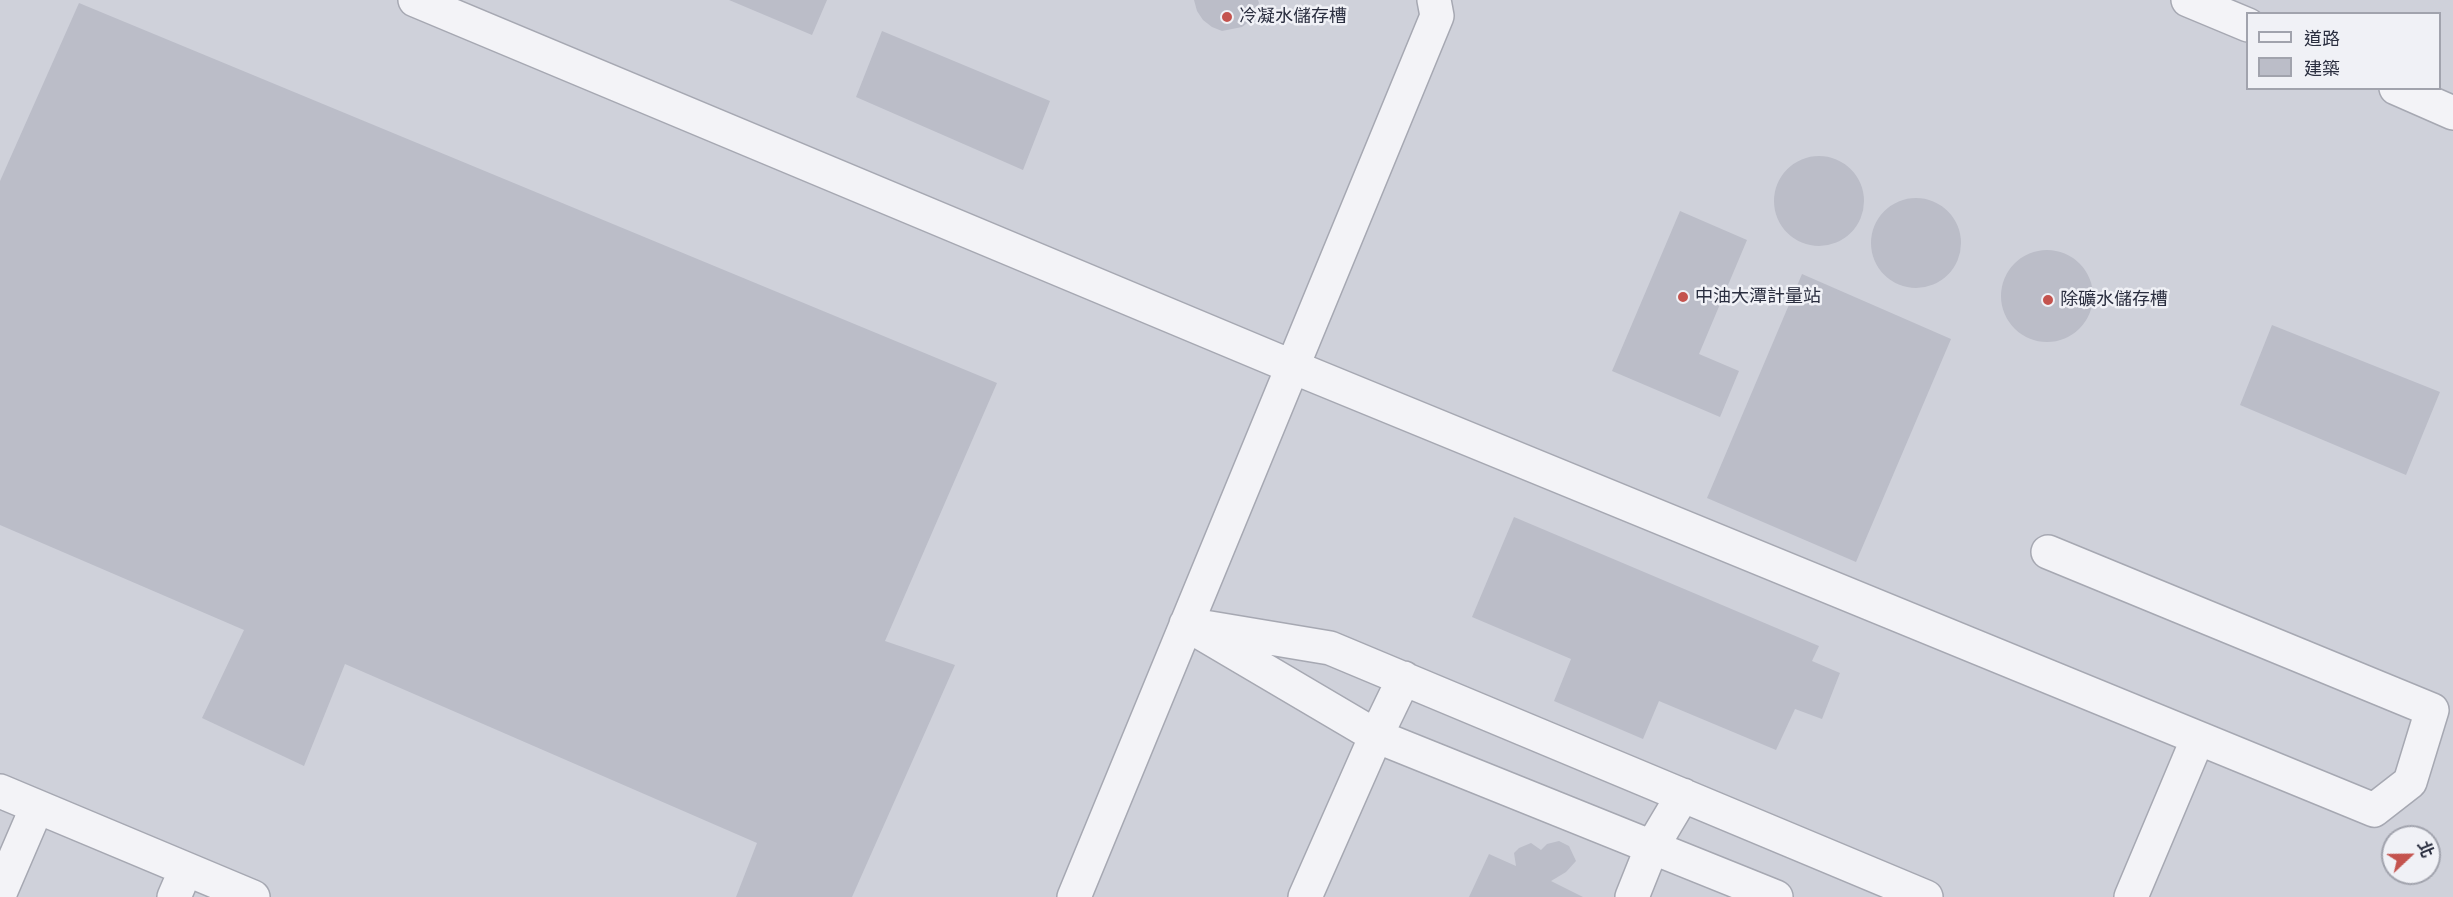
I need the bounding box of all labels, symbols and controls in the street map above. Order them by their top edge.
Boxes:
place label: 冷凝水儲存槽 [1239,6,1347,28]
marker: 冷凝水儲存槽 [1220,10,1234,24]
legend [2246,12,2441,90]
text: 道路 [2304,26,2340,50]
text: 建築 [2304,56,2340,80]
place label: 中油大潭計量站 [1695,286,1821,308]
place label: 除礦水儲存槽 [2060,289,2168,311]
marker: 中油大潭計量站 [1676,290,1690,304]
marker: 除礦水儲存槽 [2041,293,2055,307]
north arrow [2381,825,2441,885]
text: 北 [2413,837,2439,861]

